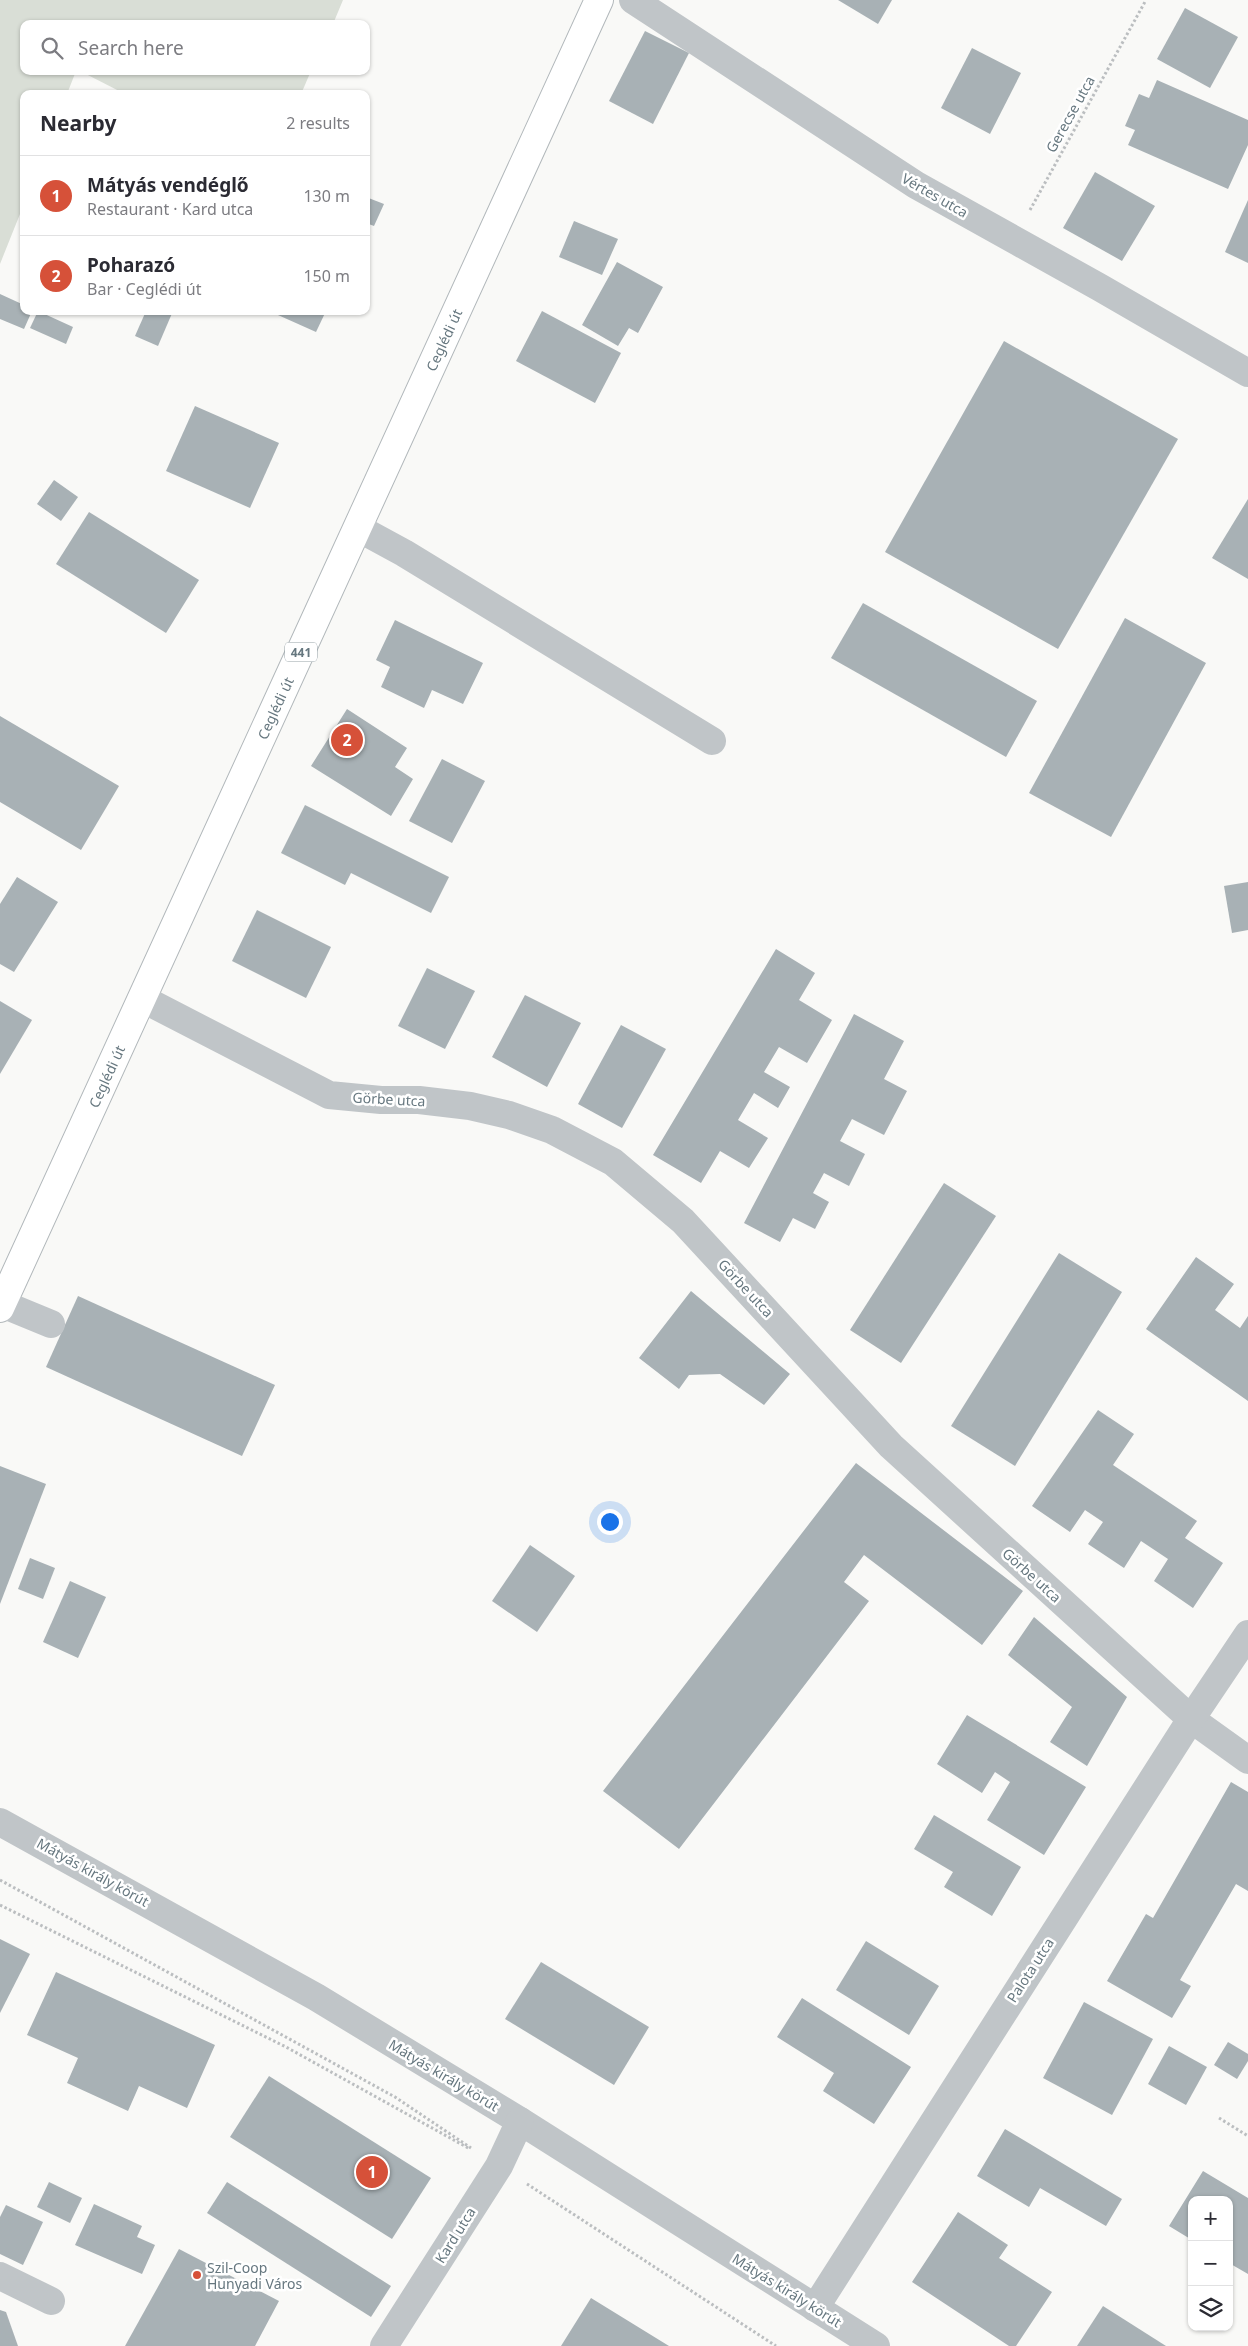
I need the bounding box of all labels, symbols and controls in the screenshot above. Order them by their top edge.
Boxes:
search box [20,20,370,75]
icon: search [38,34,66,62]
text: Search here [78,35,184,61]
street label: Gerecse utca [1041,72,1099,156]
text: Nearby [40,109,116,137]
text: 2 results [286,112,350,134]
street label: Vértes utca [898,168,972,222]
text: Mátyás vendéglő [87,172,249,198]
text: 1 [51,185,61,207]
text: 130 m [303,185,350,207]
text: Restaurant · Kard utca [87,198,253,220]
text: Poharazó [87,252,175,278]
text: 2 [51,265,61,287]
text: 150 m [303,265,350,287]
text: Bar · Ceglédi út [87,278,202,300]
street label: Ceglédi út [421,306,466,374]
road number: 441 [285,642,317,662]
street label: Ceglédi út [252,674,297,742]
pin: 2 [331,721,363,759]
street label: Ceglédi út [84,1042,129,1110]
street label: Görbe utca [352,1088,426,1110]
street label: Görbe utca [714,1255,778,1321]
your location [597,1509,623,1535]
street label: Görbe utca [999,1544,1065,1606]
street label: Mátyás király körút [34,1833,152,1911]
street label: Palota utca [1002,1934,1058,2006]
street label: Mátyás király körút [385,2035,503,2115]
pin: 1 [356,2153,388,2191]
map controls [1188,2196,1233,2331]
button: + [1188,2196,1233,2241]
street label: Kard utca [430,2203,480,2267]
button: − [1188,2241,1233,2286]
street label: Mátyás király körút [729,2249,845,2331]
place label: Szil-Coop Hunyadi Város [207,2258,302,2293]
marker: Szil-Coop Hunyadi Város [191,2269,203,2281]
button: layers [1188,2286,1233,2331]

